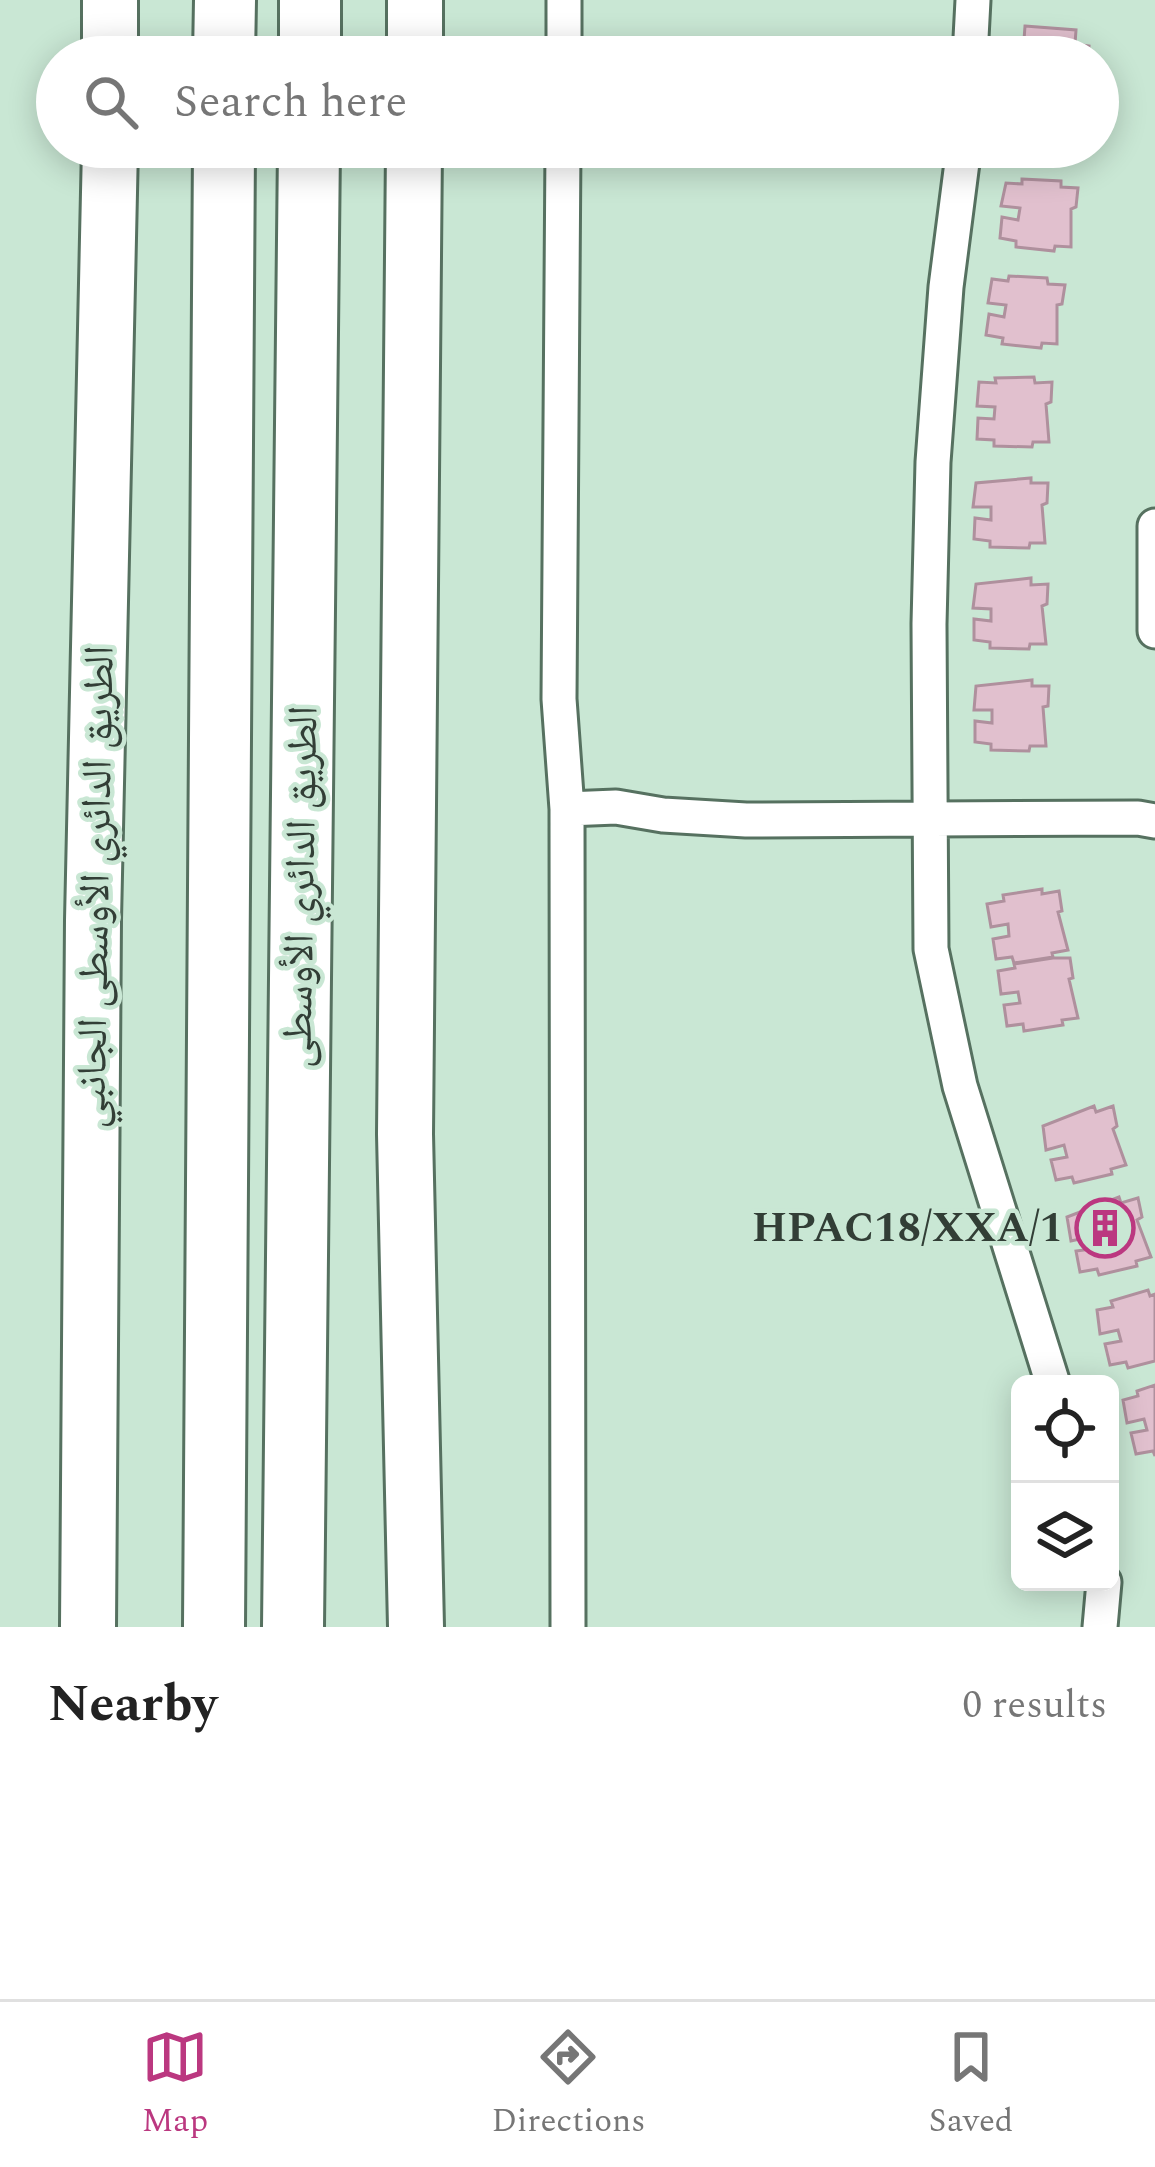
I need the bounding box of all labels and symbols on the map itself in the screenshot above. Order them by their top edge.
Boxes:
street label: الطريق الدائري الأوسطى الجانبي [60,645,132,1129]
street label: الطريق الدائري الأوسطى [266,705,336,1069]
place label: HPAC18/XXA/1 [752,1197,1063,1260]
building icon: HPAC18/XXA/1 [1074,1197,1136,1259]

